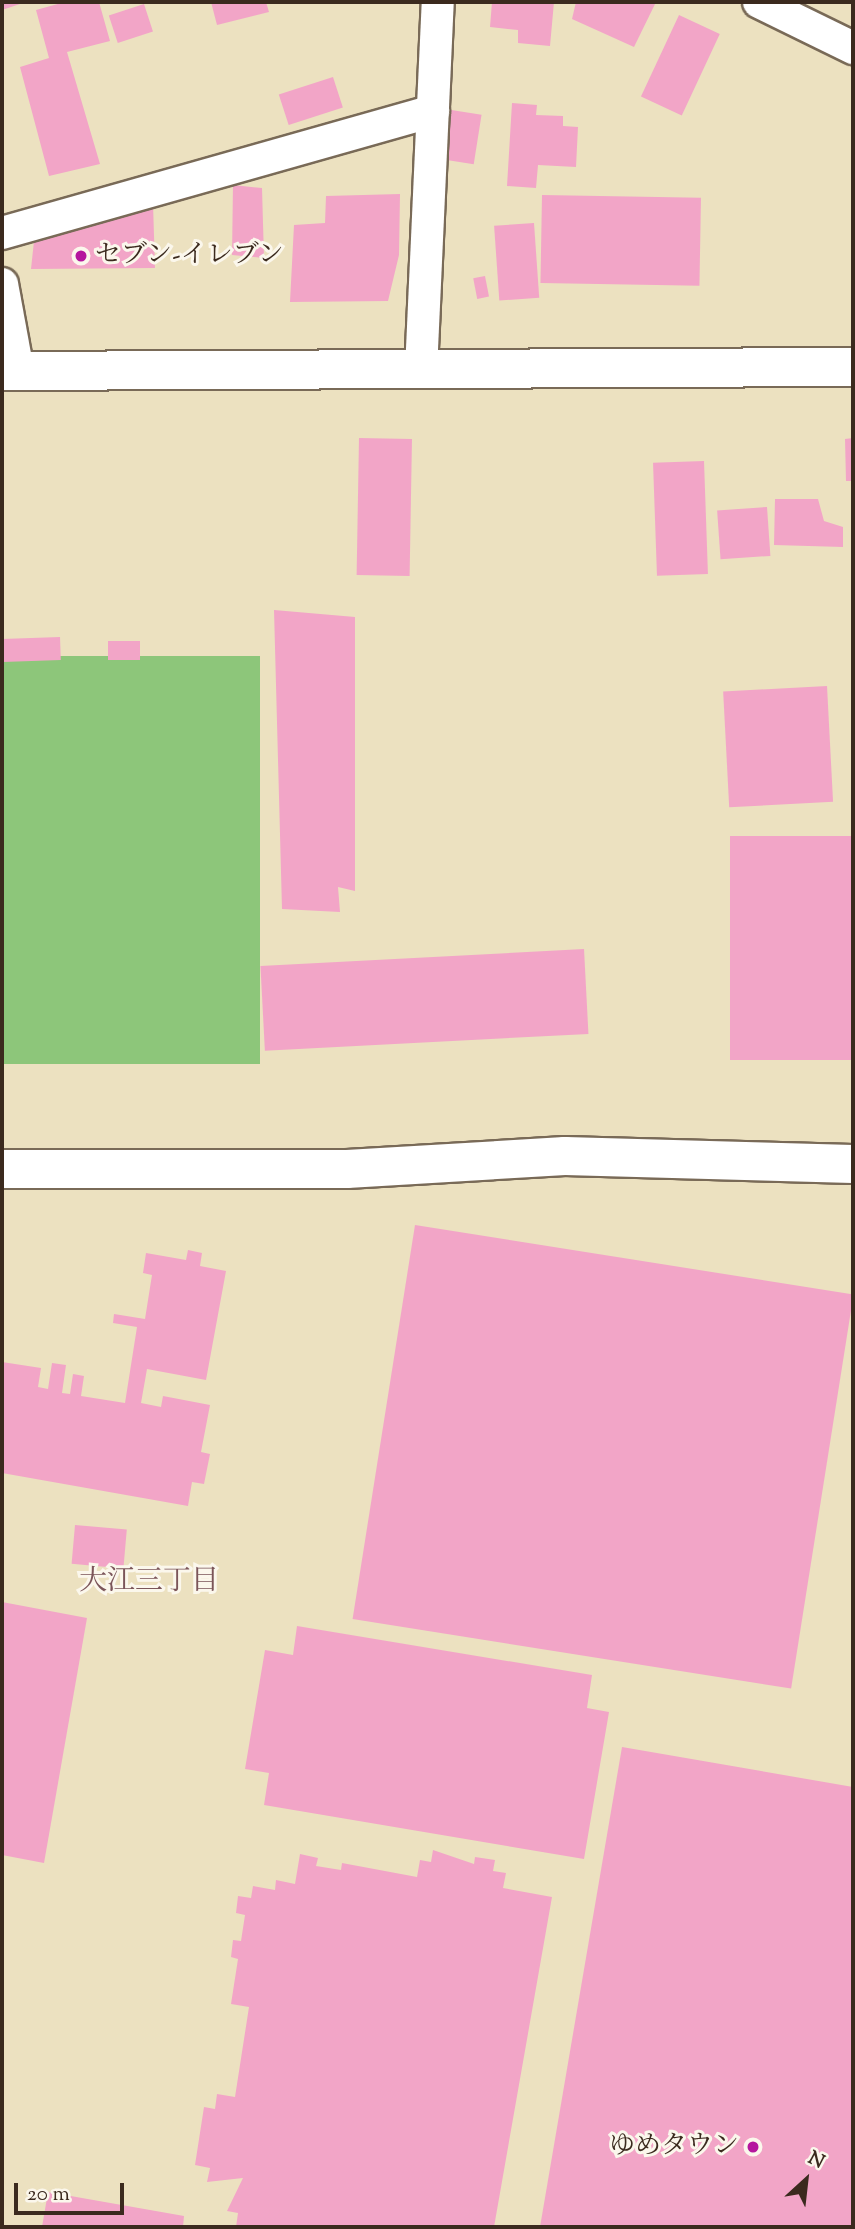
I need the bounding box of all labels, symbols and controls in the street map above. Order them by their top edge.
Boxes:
place label: セブン-イレブン [95,240,286,272]
marker: セブン-イレブン [73,248,89,264]
district label: 大江三丁目 [79,1565,219,1599]
place label: ゆめタウン [609,2131,739,2163]
marker: ゆめタウン [745,2139,761,2155]
north arrow [771,2145,841,2215]
text: N [803,2145,829,2176]
scale bar [18,2170,128,2214]
text: 20 m [27,2180,70,2210]

